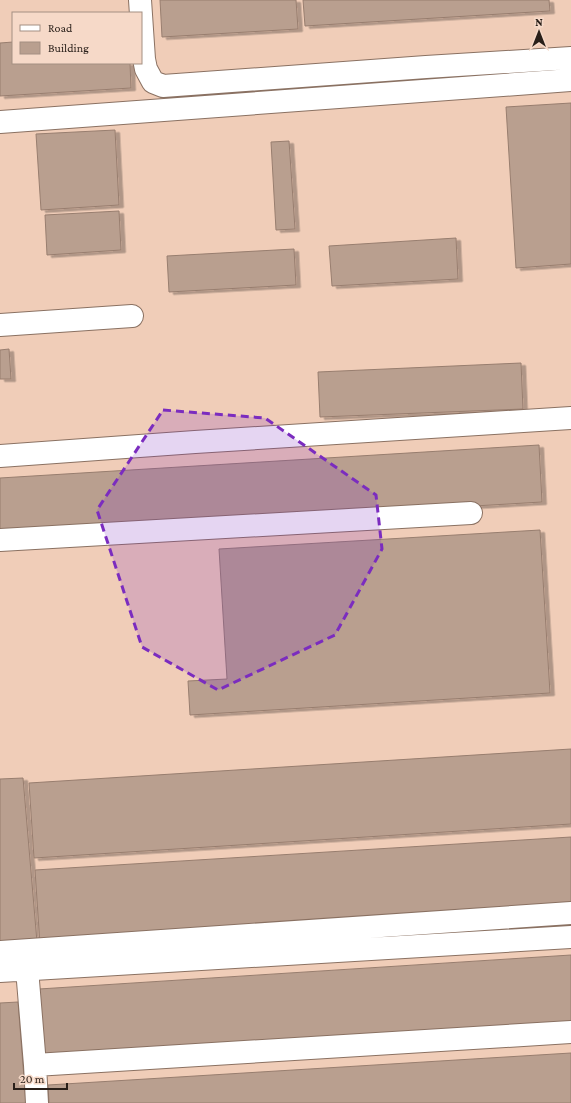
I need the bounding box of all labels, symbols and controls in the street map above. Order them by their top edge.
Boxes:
legend [12,12,142,64]
north arrow [519,12,559,52]
text: N [535,16,543,28]
text: Road [48,21,73,35]
text: Building [48,41,89,55]
scale bar [14,1065,67,1091]
text: 20 m [20,1072,45,1086]

